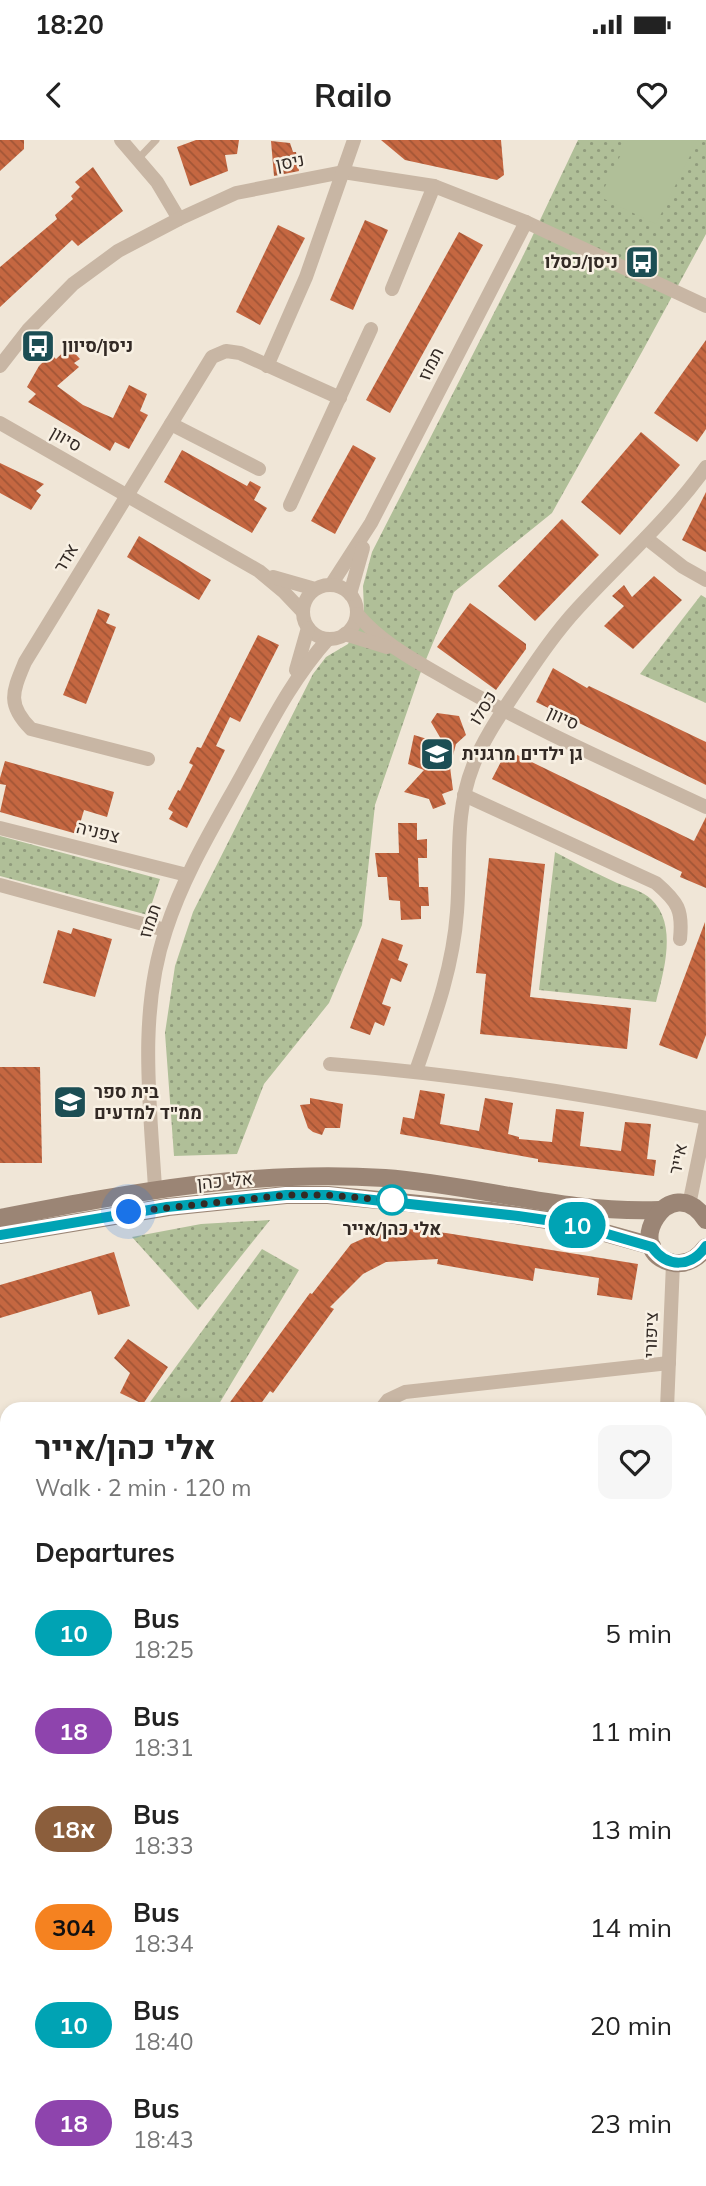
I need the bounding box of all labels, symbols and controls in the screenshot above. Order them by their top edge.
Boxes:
text: 18:20 [35,8,104,41]
text: Railo [314,75,392,115]
icon: back [35,76,73,114]
icon: heart [633,76,671,114]
street label: ניסן [274,147,306,176]
bus stop icon: ניסן/כסלו [623,243,661,281]
place label: ניסן/כסלו [545,250,618,273]
bus stop icon: ניסן/סיוון [19,327,57,365]
place label: ניסן/סיוון [62,334,133,357]
street label: תמוז [413,343,449,384]
street label: סיוון [46,420,86,457]
street label: אדר [48,539,83,576]
street label: כסלו [464,687,502,729]
street label: סיוון [544,700,583,735]
school or university icon: גן ילדים מרגנית [418,735,456,773]
place label: גן ילדים מרגנית [462,742,583,765]
street label: צפניה [74,815,122,848]
street label: תמוז [133,901,166,941]
place label: בית ספר ממ"ד למדעים [94,1080,202,1124]
school or university icon: בית ספר ממ"ד למדעים [51,1083,89,1121]
street label: אייר [663,1141,692,1177]
street label: אלי כהן [196,1167,254,1194]
marker: אלי כהן/אייר [377,1185,407,1215]
your location [111,1194,146,1229]
line badge: 10 [546,1202,608,1248]
text: 10 [563,1210,591,1240]
place label: אלי כהן/אייר [343,1217,441,1240]
street label: ציפורי [638,1311,663,1358]
button: heart [598,1425,672,1499]
text: אלי כהן/אייר [35,1426,216,1467]
text: Walk · 2 min · 120 m [35,1473,252,1502]
text: Departures [35,1536,175,1569]
text: Bus [133,1602,179,1635]
text: 5 min [605,1617,672,1650]
text: 10 [59,1618,88,1648]
text: 18:25 [133,1635,193,1664]
text: Bus [133,1700,179,1733]
text: 11 min [590,1715,672,1748]
text: 18 [59,1716,88,1746]
text: 18:31 [133,1733,193,1762]
text: Bus [133,1798,179,1831]
text: 13 min [590,1813,672,1846]
text: 18א [51,1814,96,1844]
text: 18:33 [133,1831,193,1860]
text: Bus [133,1896,179,1929]
text: 14 min [590,1911,672,1944]
text: 304 [52,1912,95,1942]
text: 18:34 [133,1929,193,1958]
text: Bus [133,1994,179,2027]
text: 20 min [590,2009,672,2042]
text: 10 [59,2010,88,2040]
text: 18:40 [133,2027,193,2056]
text: Bus [133,2092,179,2125]
text: 23 min [590,2107,672,2140]
text: 18 [59,2108,88,2138]
text: 18:43 [133,2125,193,2154]

